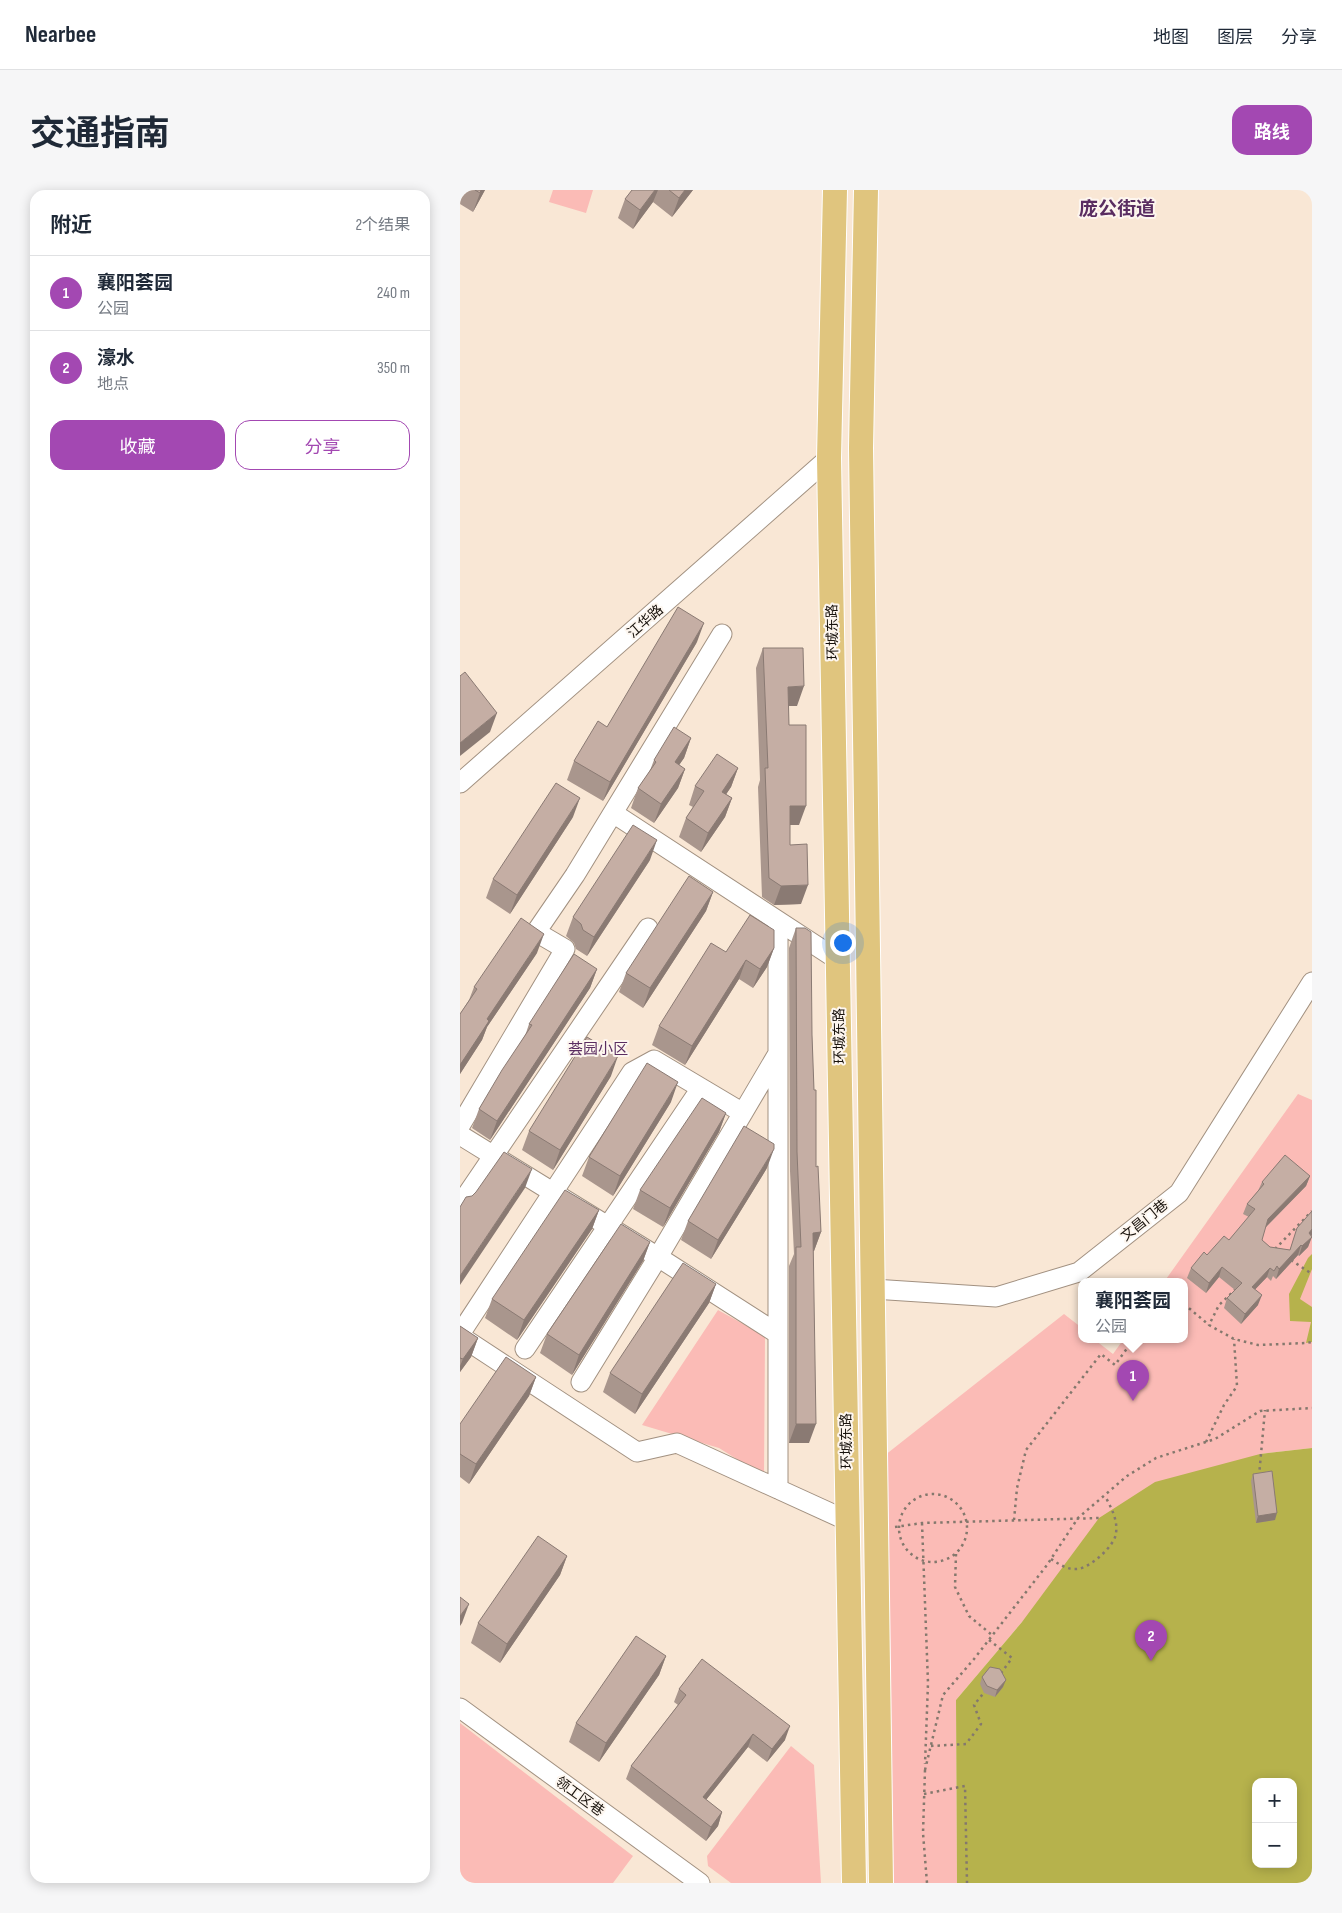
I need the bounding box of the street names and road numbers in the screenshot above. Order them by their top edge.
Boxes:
street label: 江华路 [624,601,667,642]
street label: 环城东路 [824,604,841,660]
street label: 环城东路 [831,1008,848,1064]
street label: 文昌门巷 [1117,1196,1171,1245]
street label: 环城东路 [838,1413,855,1469]
street label: 领工区巷 [552,1773,607,1820]

